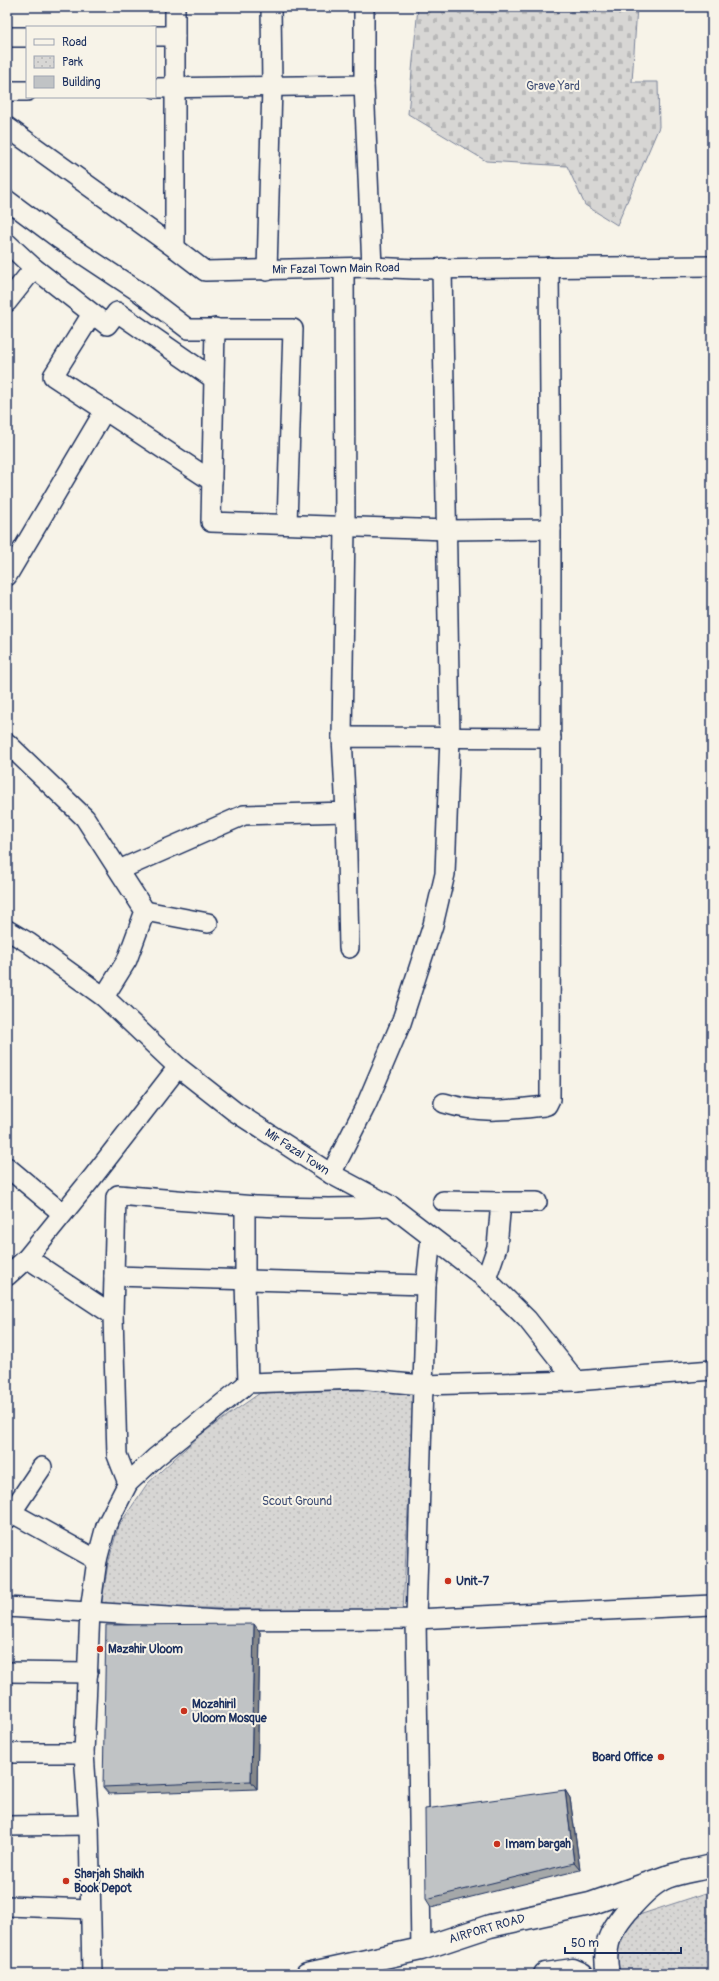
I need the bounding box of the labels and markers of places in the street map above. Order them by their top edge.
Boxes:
place label: Unit-7 [456,1574,490,1589]
marker: Unit-7 [443,1576,453,1586]
place label: Mazahir Uloom [108,1642,183,1657]
marker: Mazahir Uloom [95,1644,105,1654]
place label: Mozahiril Uloom Mosque [192,1697,268,1726]
marker: Mozahiril Uloom Mosque [179,1706,189,1716]
place label: Board Office [592,1750,654,1765]
marker: Board Office [656,1752,666,1762]
place label: Imam bargah [505,1837,571,1852]
marker: Imam bargah [492,1839,502,1849]
place label: Sharjah Shaikh Book Depot [74,1867,144,1896]
marker: Sharjah Shaikh Book Depot [61,1876,71,1886]

